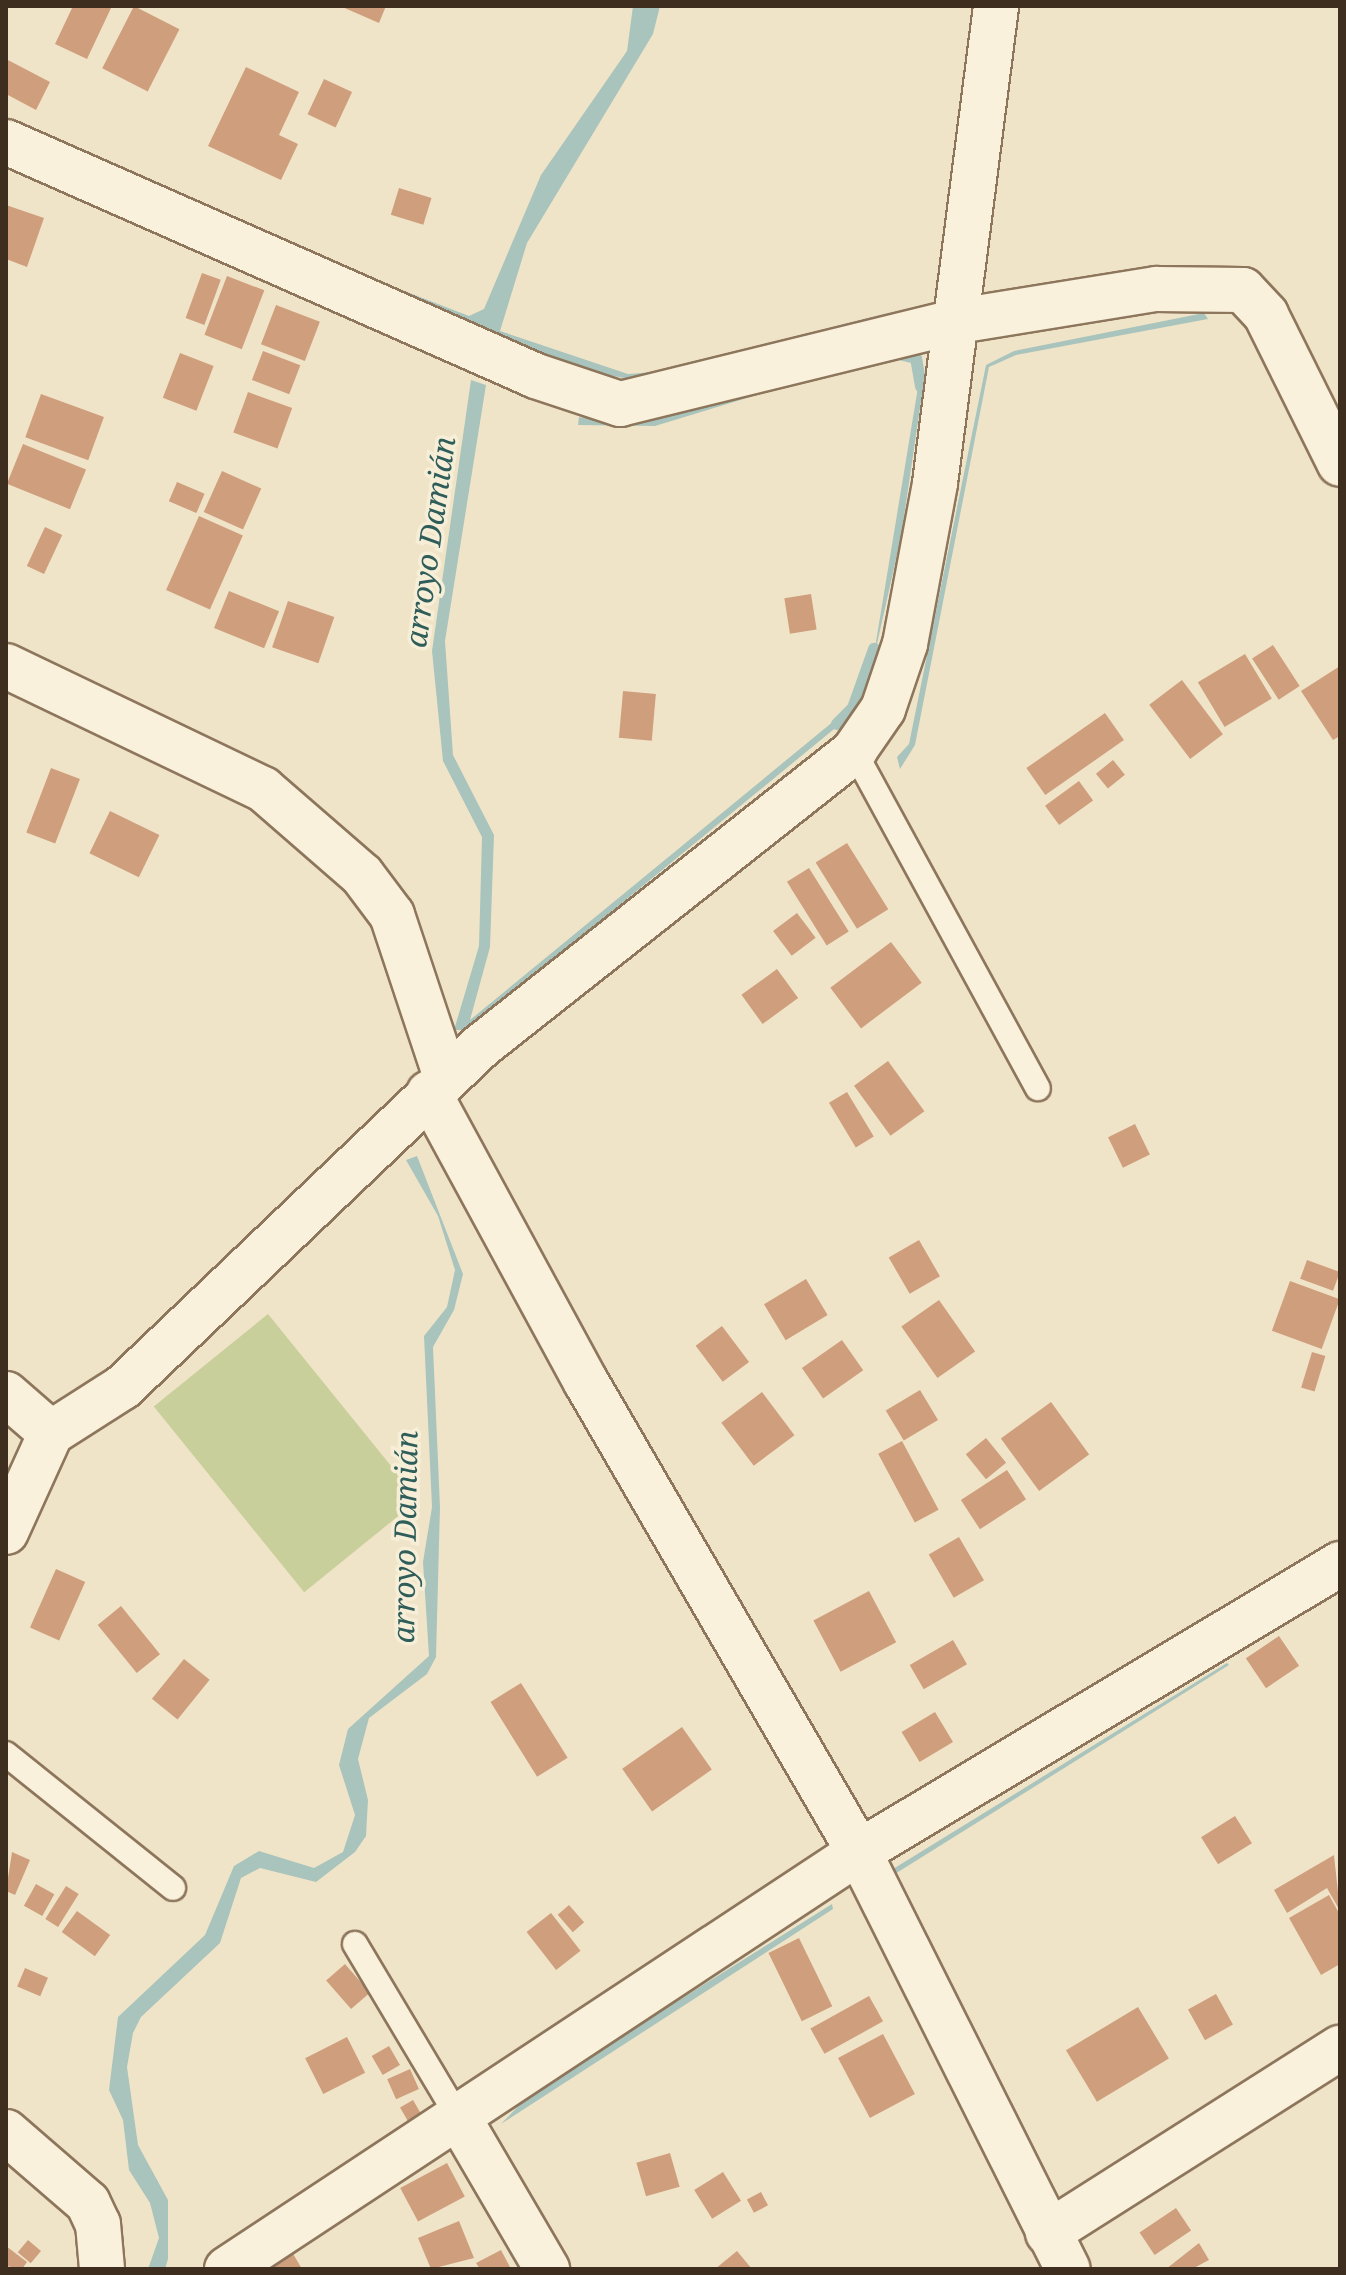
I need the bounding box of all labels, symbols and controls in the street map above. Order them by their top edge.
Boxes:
water label: arroyo Damián [397,434,463,650]
water label: arroyo Damián [385,1430,425,1644]

